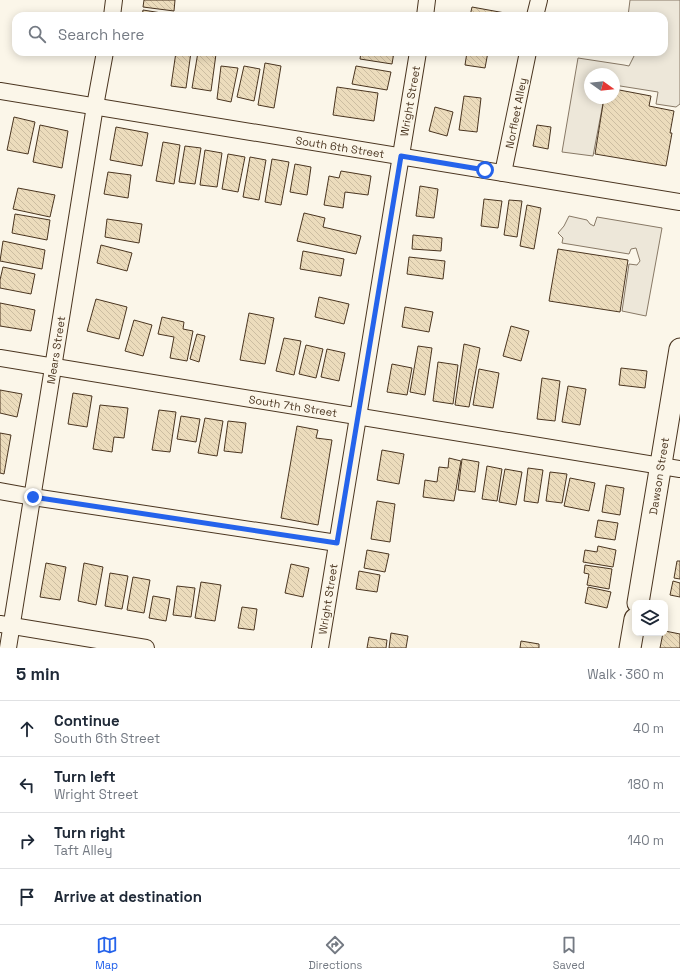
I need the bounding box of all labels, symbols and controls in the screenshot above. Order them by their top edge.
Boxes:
search box [12,12,668,56]
icon: search [26,23,48,45]
text: Search here [58,25,144,44]
street label: Wright Street [397,65,423,137]
north arrow [584,68,620,104]
street label: Norfleet Alley [502,76,530,150]
street label: South 6th Street [295,133,385,161]
route start [476,161,494,179]
street label: Mears Street [44,315,68,385]
street label: South 7th Street [248,392,338,420]
street label: Dawson Street [646,436,672,516]
route end [24,488,42,506]
street label: Wright Street [315,563,341,635]
map controls [632,600,668,636]
button: layers [632,600,668,636]
text: 5 min [16,663,60,685]
text: Walk · 360 m [587,666,664,683]
text: Continue [54,711,120,730]
icon: ahead [16,718,38,740]
text: 40 m [633,720,664,737]
text: South 6th Street [54,730,160,747]
text: Turn left [54,767,116,786]
icon: left [16,774,38,796]
text: 180 m [628,776,664,793]
text: Wright Street [54,786,139,803]
text: Turn right [54,823,125,842]
icon: right [16,830,38,852]
text: 140 m [628,832,664,849]
text: Taft Alley [54,842,112,859]
icon: arrive [16,886,38,908]
text: Arrive at destination [54,887,202,906]
tab: Map [95,934,118,972]
tab: Directions [308,934,362,972]
tab: Saved [553,934,585,972]

